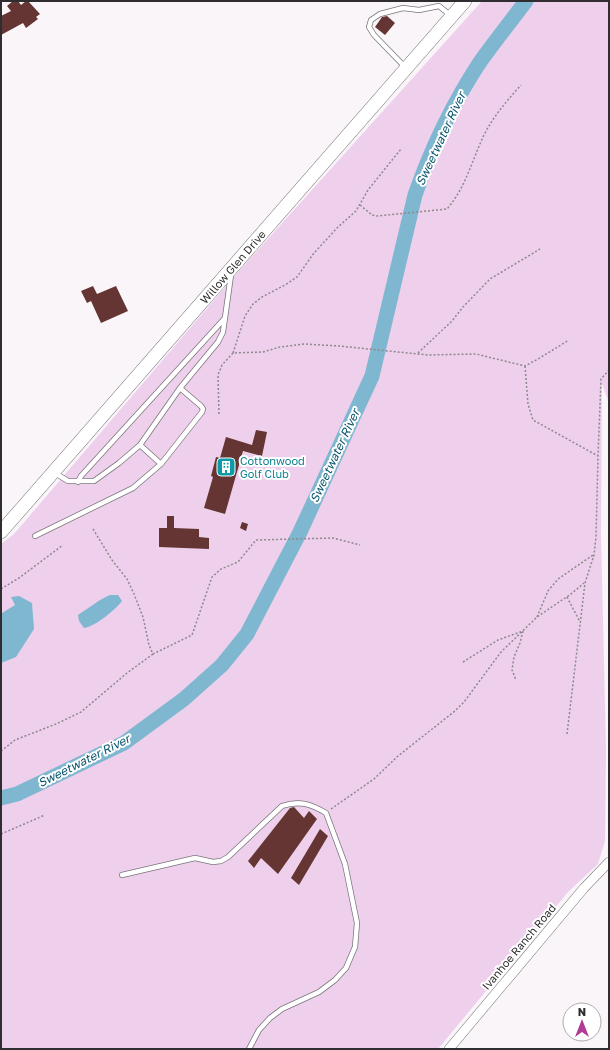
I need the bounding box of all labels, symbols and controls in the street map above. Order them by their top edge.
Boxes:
water label: Sweetwater River [412,88,470,188]
street label: Willow Glen Drive [197,227,268,306]
water label: Sweetwater River [306,405,364,505]
place label: Cottonwood Golf Club [240,454,305,480]
building icon: Cottonwood Golf Club [215,456,237,478]
water label: Sweetwater River [35,730,134,790]
street label: Ivanhoe Ranch Road [479,901,558,992]
north arrow [562,1002,602,1042]
text: N [578,1005,586,1018]

